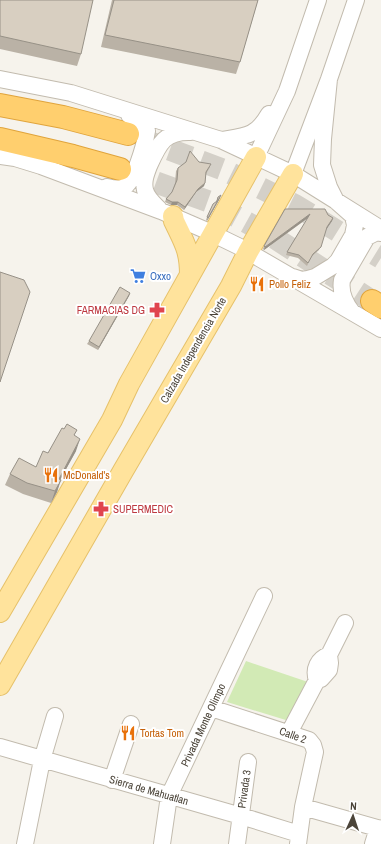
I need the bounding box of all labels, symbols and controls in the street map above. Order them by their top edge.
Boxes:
supermarket icon: Oxxo [129,267,147,285]
place label: Oxxo [150,269,171,283]
restaurant icon: Pollo Feliz [248,275,266,293]
place label: Pollo Feliz [269,277,311,291]
street label: Calzada Independencia Norte [157,295,229,405]
pharmacy icon: FARMACIAS DG [148,301,166,319]
place label: FARMACIAS DG [77,303,145,317]
restaurant icon: McDonald's [42,466,60,484]
place label: McDonald's [63,468,110,482]
pharmacy icon: SUPERMEDIC [92,500,110,518]
place label: SUPERMEDIC [113,502,174,516]
street label: Privada Monte Olimpo [178,681,228,769]
restaurant icon: Tortas Tom [119,724,137,742]
street label: Calle 2 [277,724,309,746]
place label: Tortas Tom [140,726,184,740]
street label: Privada 3 [234,769,254,809]
street label: Sierra de Mahuatlan [108,772,190,808]
north arrow [333,796,373,836]
text: N [350,799,357,813]

